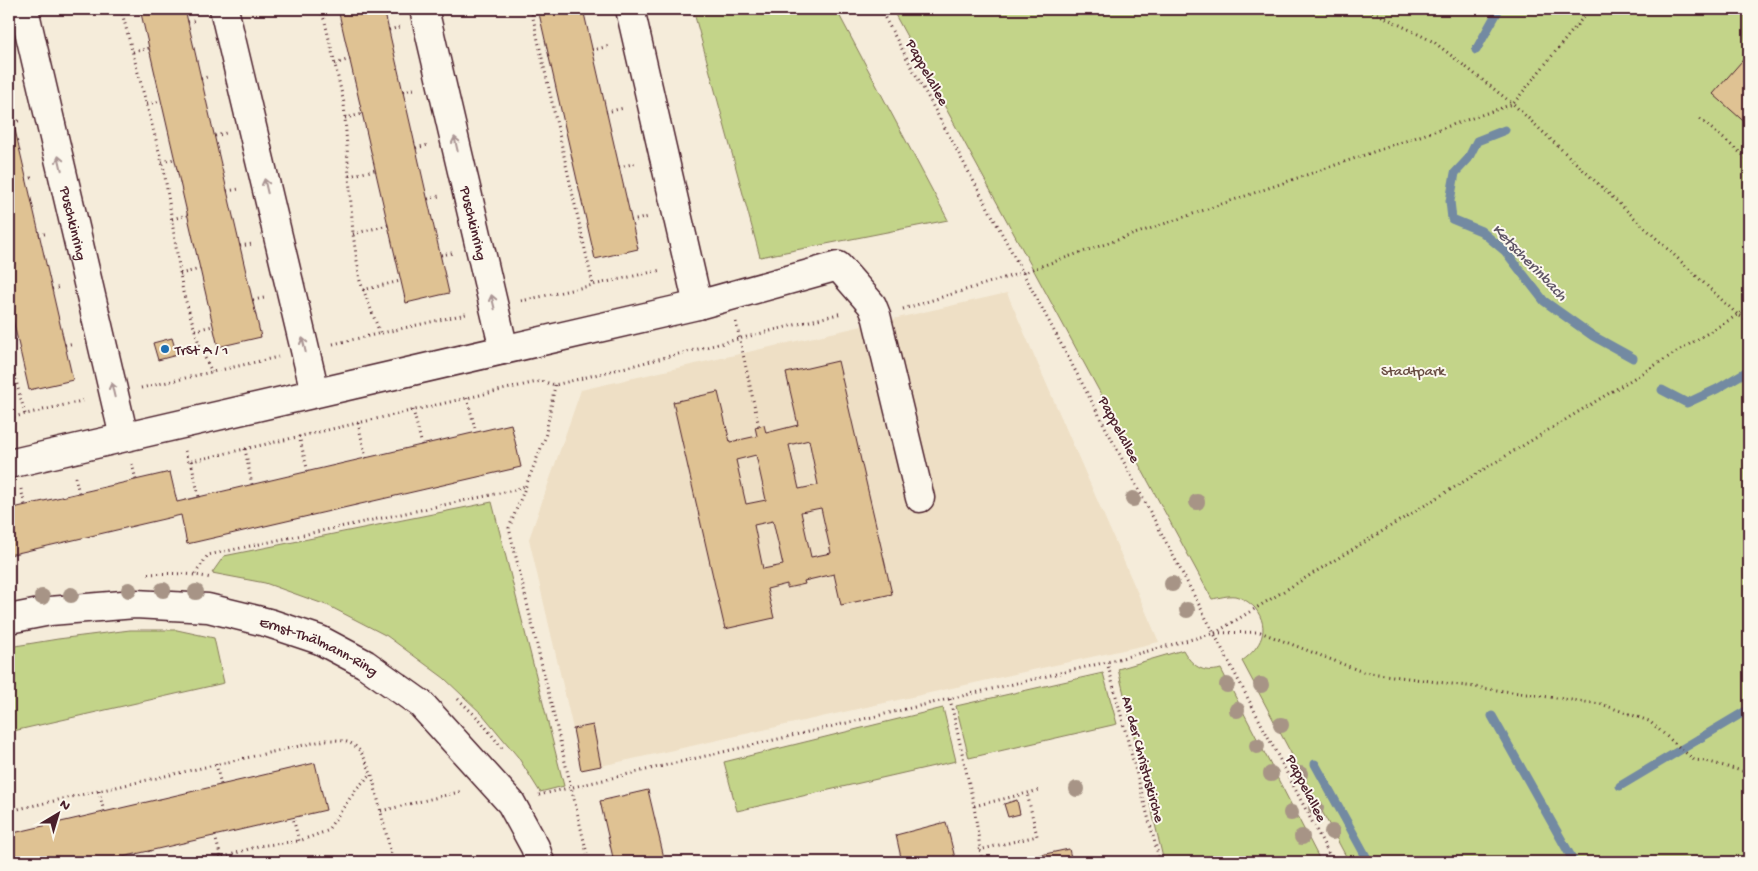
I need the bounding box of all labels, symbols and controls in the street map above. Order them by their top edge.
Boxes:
street label: Pappelallee [900,36,952,109]
one-way arrow [451,137,460,153]
one-way arrow [55,156,64,172]
one-way arrow [261,179,270,195]
street label: Puschkinring [55,184,89,262]
street label: Puschkinring [455,184,490,262]
water label: Ketscherinbach [1487,221,1570,306]
one-way arrow [488,295,497,311]
one-way arrow [299,337,308,353]
place label: TrSt A / 1 [174,342,228,360]
marker: TrSt A / 1 [159,343,171,355]
park label: Stadtpark [1381,363,1446,381]
one-way arrow [108,382,117,398]
street label: Pappelallee [1093,393,1143,467]
street label: Ernst-Thälmann-Ring [257,614,381,681]
street label: An der Christuskirche [1117,694,1168,825]
street label: Pappelallee [1280,751,1330,826]
north arrow [32,788,82,838]
text: N [56,796,73,815]

